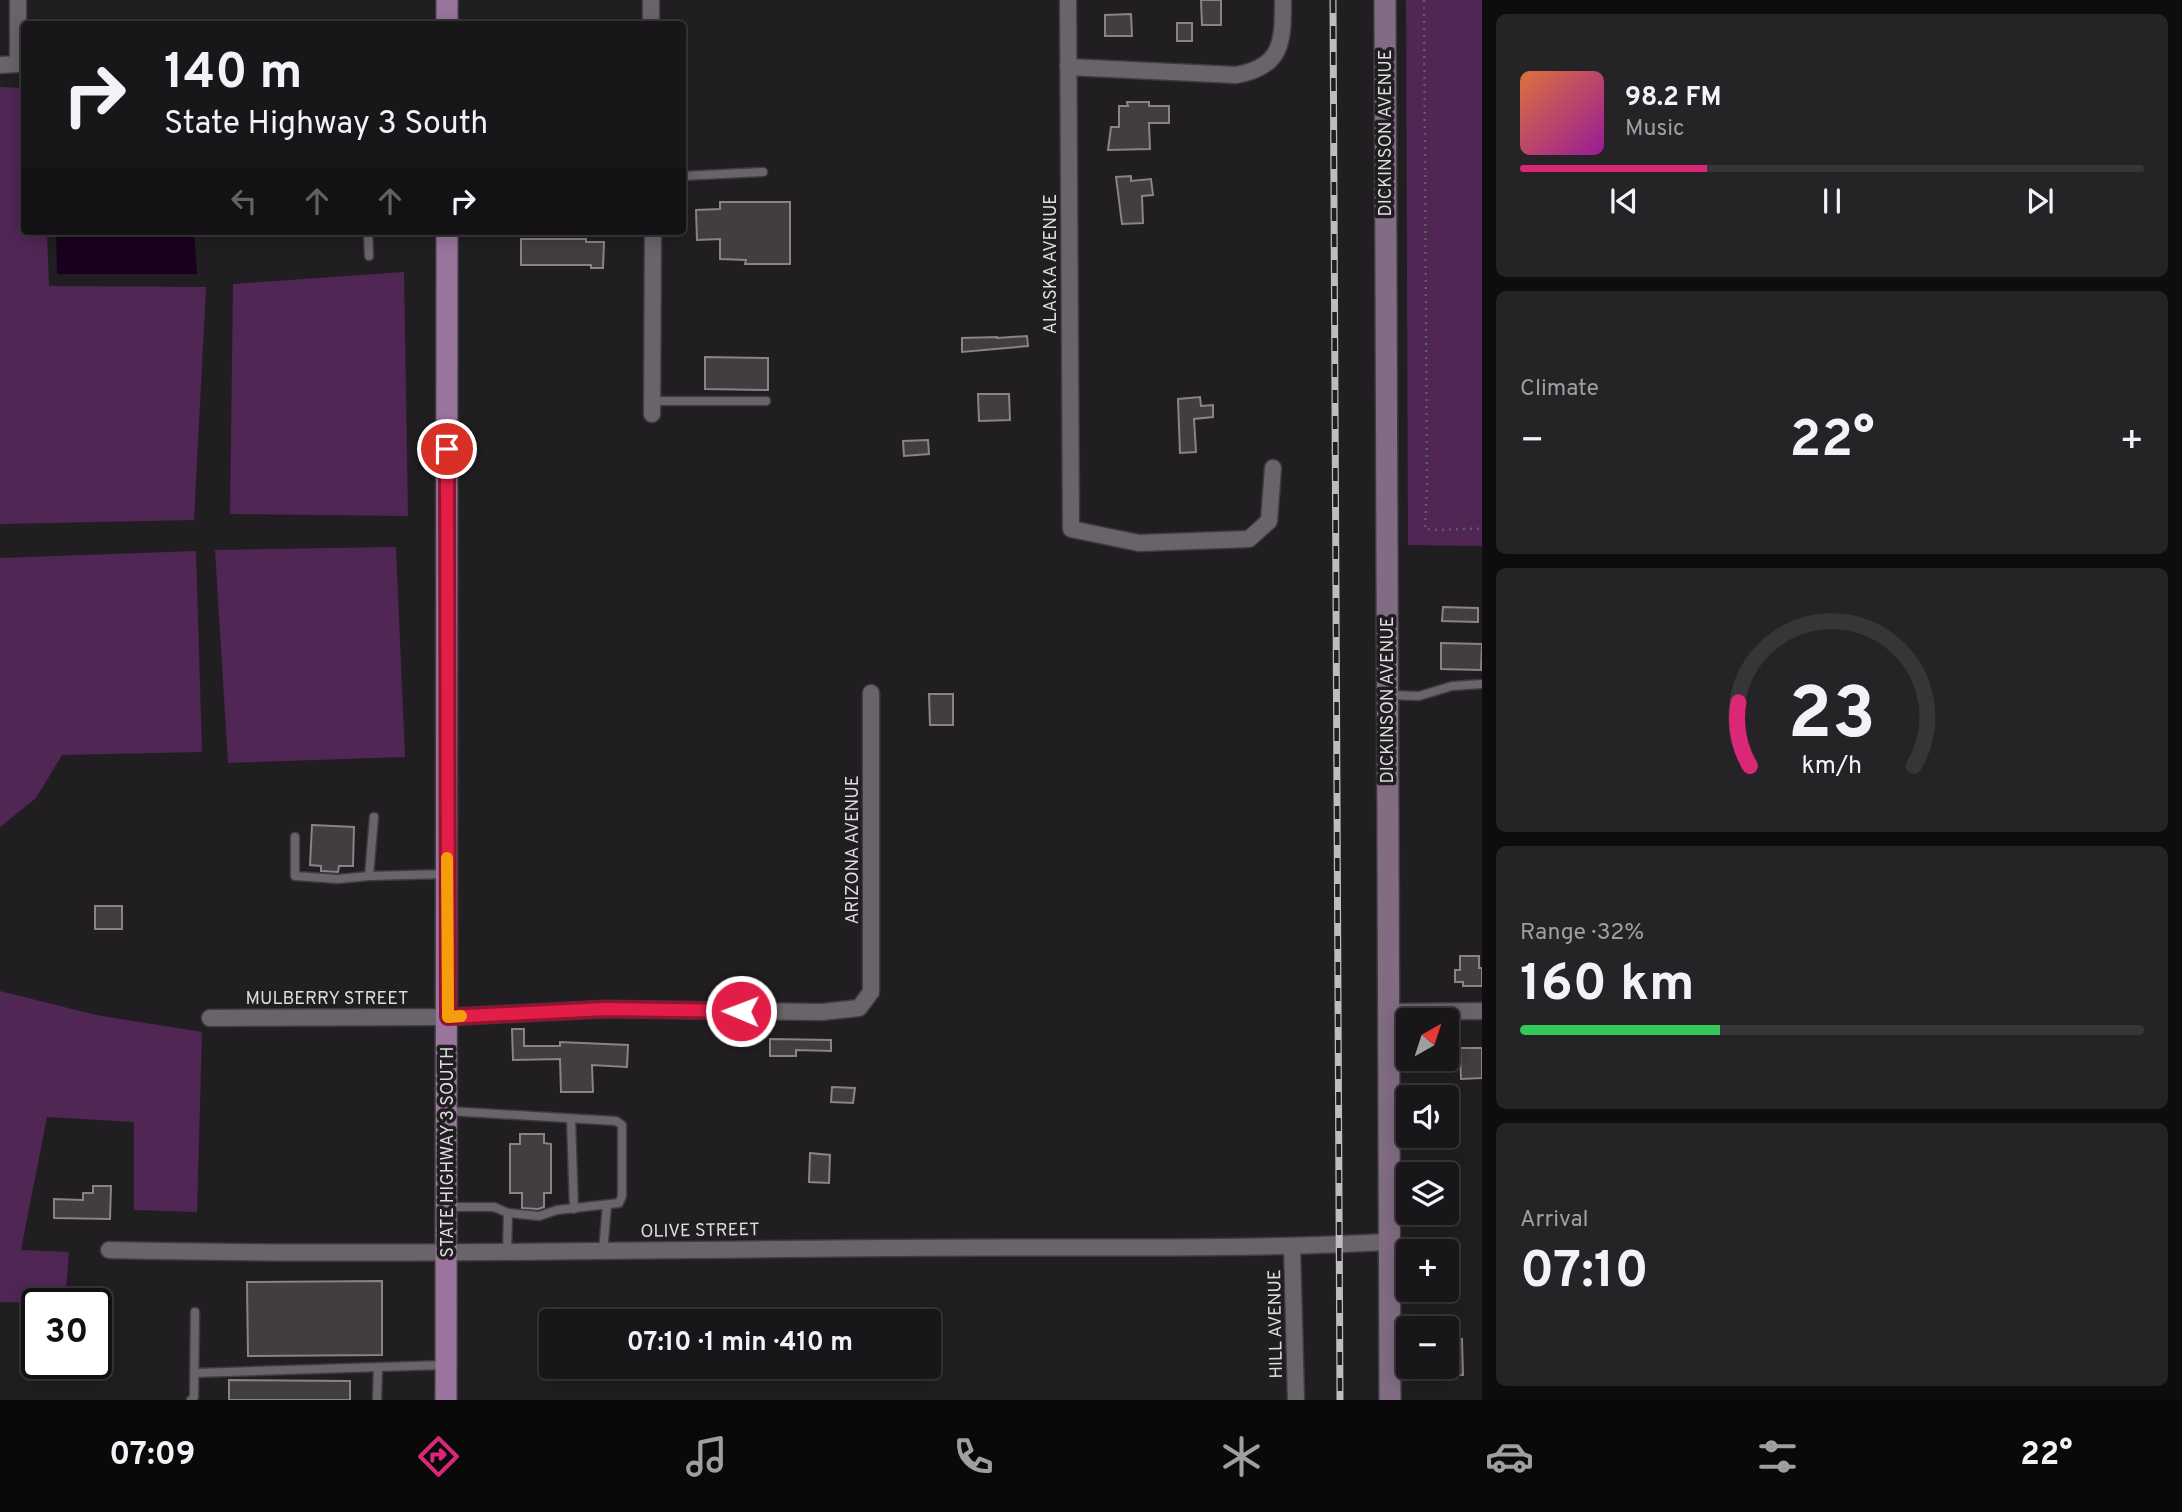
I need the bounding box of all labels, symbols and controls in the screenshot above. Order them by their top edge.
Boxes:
text: 140 m [164,44,303,106]
icon: right [49,49,140,140]
street label: DICKINSON AVENUE [1375,49,1398,217]
text: 98.2 FM [1625,82,1721,115]
text: State Highway 3 South [164,105,488,145]
text: Music [1625,115,1685,144]
icon: left [225,182,263,220]
icon: ahead [298,182,336,220]
icon: ahead [371,182,409,220]
icon: right [444,182,482,220]
icon: previous [1605,182,1643,220]
icon: pause [1813,182,1851,220]
icon: next [2021,182,2059,220]
street label: ALASKA AVENUE [1040,194,1063,334]
text: Climate [1520,375,1599,404]
text: 22° [1789,409,1875,475]
text: − [1520,418,1545,467]
text: + [2119,418,2144,467]
pin [417,419,477,479]
icon: arrive [428,430,466,468]
street label: DICKINSON AVENUE [1377,616,1400,784]
text: 23 [1788,672,1876,764]
text: km/h [1802,751,1862,783]
street label: ARIZONA AVENUE [842,775,865,925]
text: Range · 32% [1520,919,1644,948]
text: 160 km [1520,953,1695,1019]
position arrow [704,974,778,1048]
street label: MULBERRY STREET [246,988,408,1011]
north arrow [1396,1008,1460,1071]
map controls [1396,1008,1459,1379]
street label: STATE HIGHWAY 3 SOUTH [437,1046,460,1258]
button: sound [1396,1085,1459,1148]
button: layers [1396,1162,1459,1225]
text: Arrival [1520,1206,1589,1235]
street label: OLIVE STREET [640,1219,760,1244]
button: + [1396,1239,1459,1302]
text: 07:10 [1520,1240,1649,1306]
street label: HILL AVENUE [1264,1269,1289,1379]
speed limit sign: 30 [21,1288,112,1379]
button: − [1396,1316,1459,1379]
text: 07:10 · 1 min · 410 m [627,1327,853,1360]
icon: directions [414,1432,463,1481]
icon: music [682,1432,731,1481]
icon: phone [949,1432,998,1481]
icon: climate [1217,1432,1266,1481]
icon: car [1485,1432,1534,1481]
icon: filters [1753,1432,1802,1481]
text: 07:09 [109,1436,195,1476]
text: 22° [2020,1436,2073,1476]

